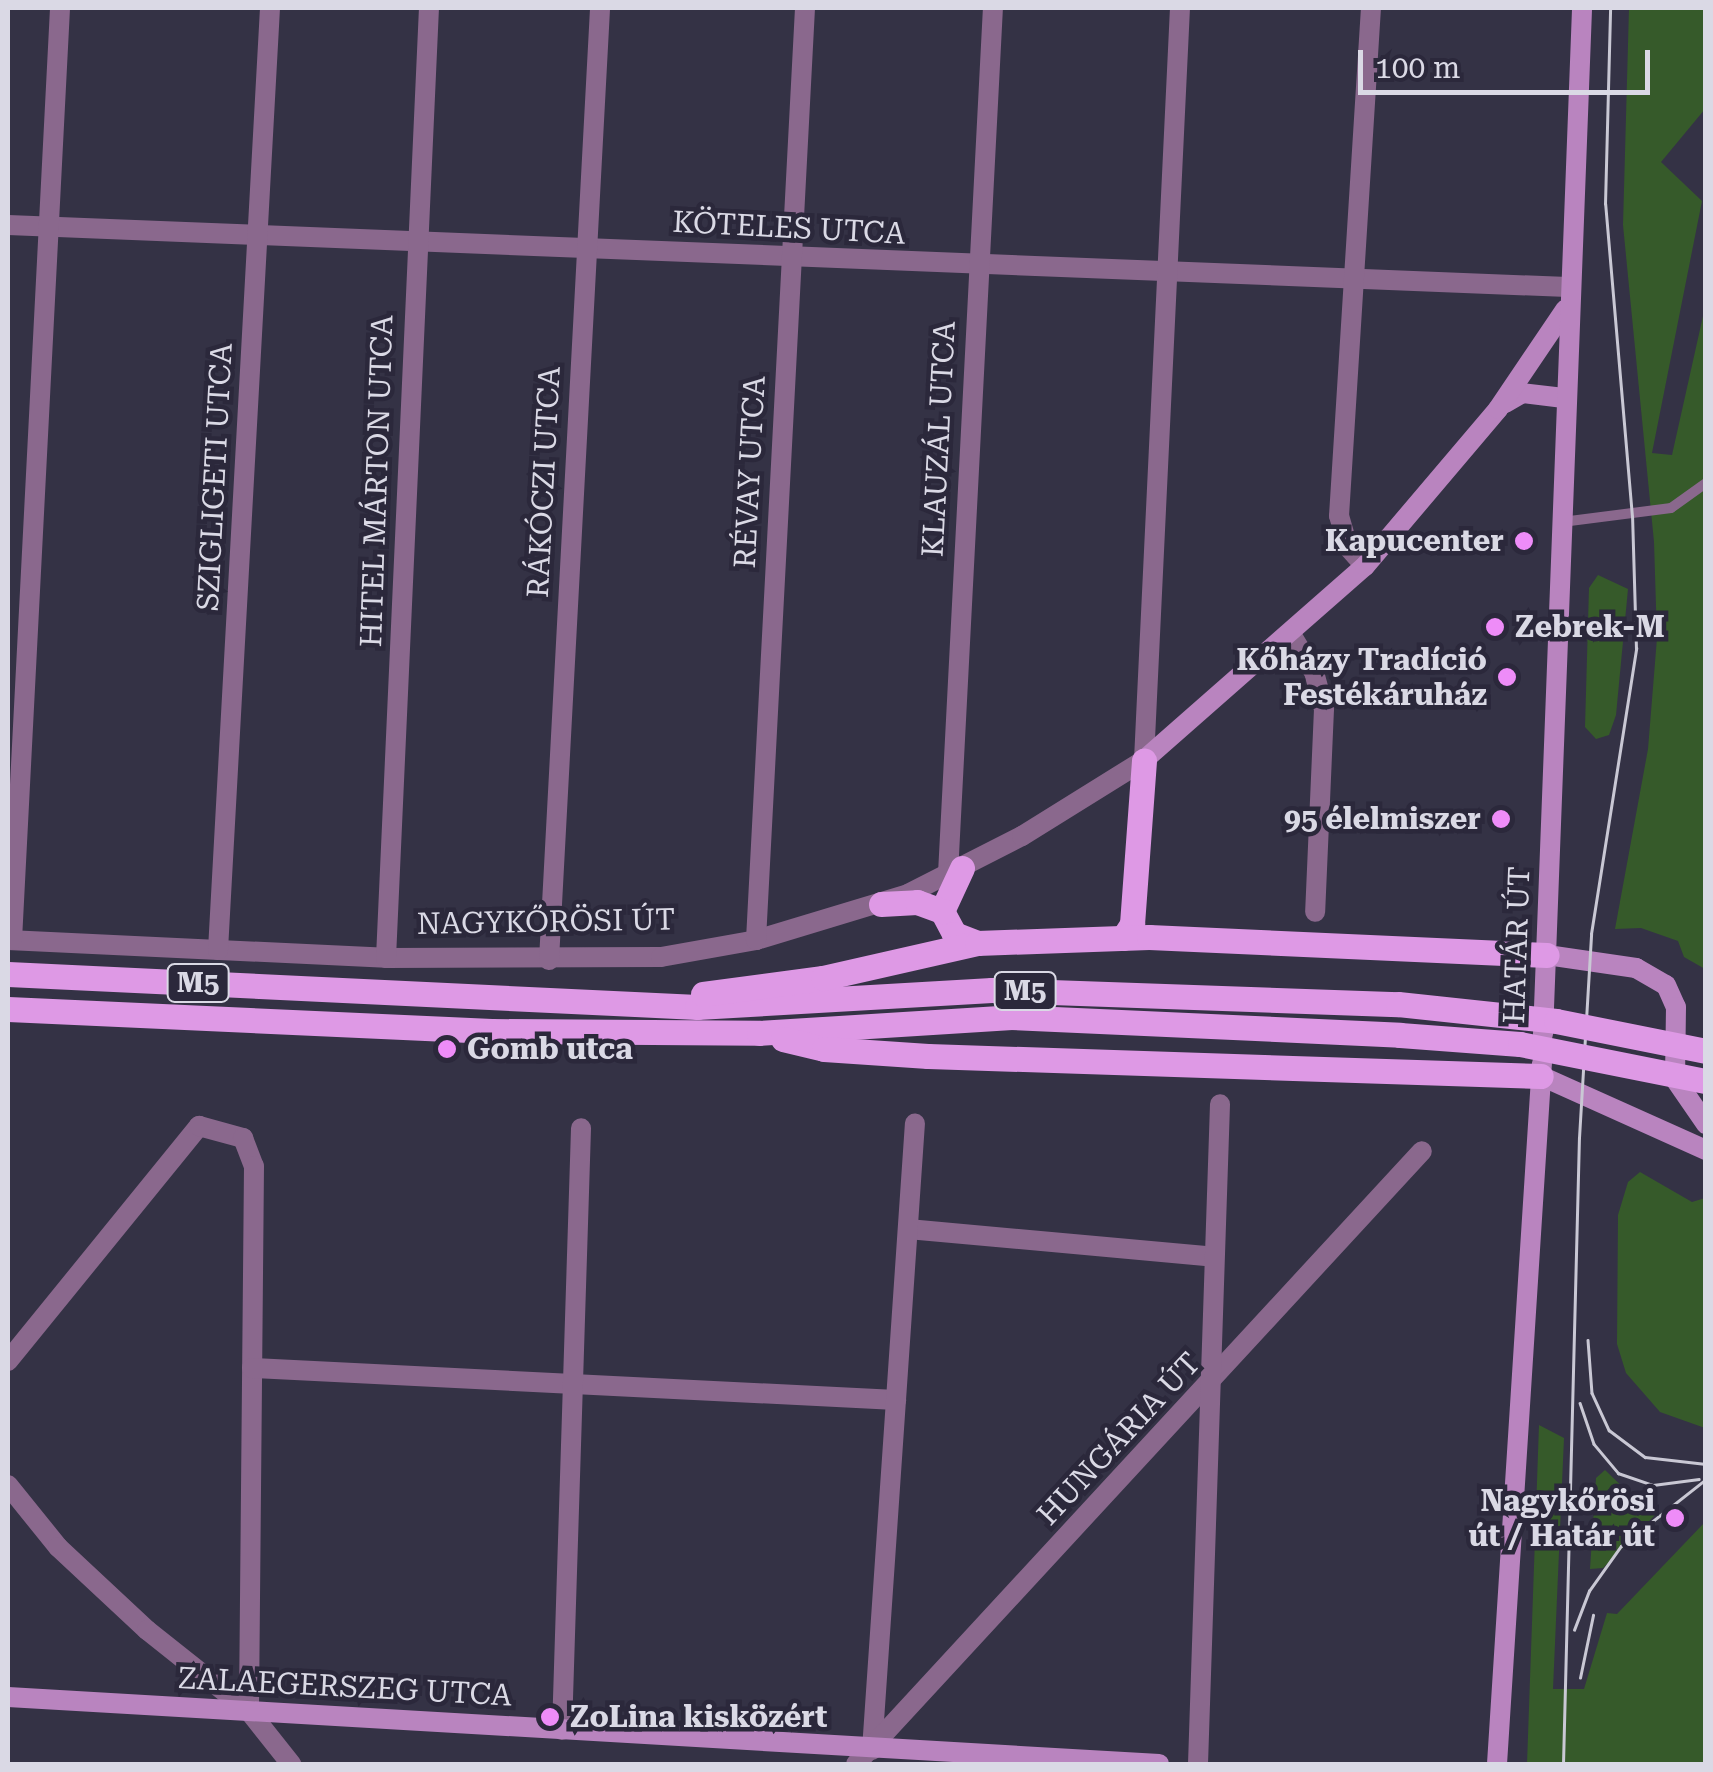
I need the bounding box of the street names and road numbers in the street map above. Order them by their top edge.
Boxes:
street label: KÖTELES UTCA [672,204,906,252]
street label: HITEL MÁRTON UTCA [353,314,401,648]
street label: KLAUZÁL UTCA [915,320,963,558]
street label: SZIGLIGETI UTCA [190,342,240,612]
street label: RÁKÓCZI UTCA [520,365,568,599]
street label: RÉVAY UTCA [727,375,773,569]
street label: HATÁR ÚT [1496,866,1538,1024]
street label: NAGYKŐRÖSI ÚT [417,902,675,942]
road number: M5 [166,960,230,1006]
road number: M5 [992,968,1058,1014]
street label: HUNGÁRIA ÚT [1030,1345,1208,1533]
street label: ZALAEGERSZEG UTCA [177,1660,513,1714]

